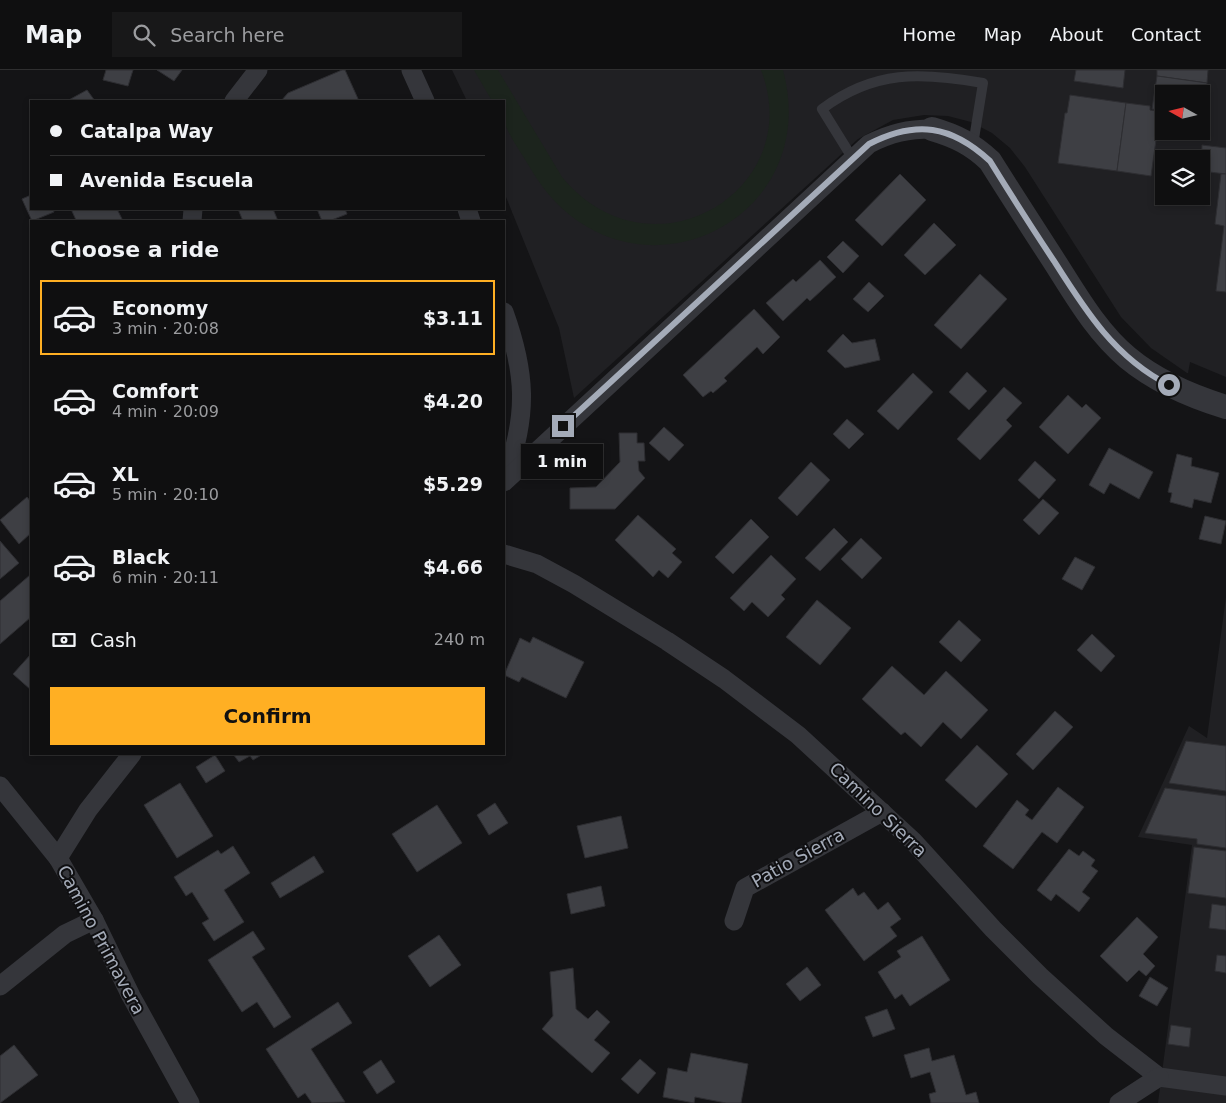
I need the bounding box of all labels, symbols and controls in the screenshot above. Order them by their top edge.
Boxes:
search box [112,12,462,57]
text: Map [25,21,82,49]
icon: search [130,21,158,49]
text: Search here [170,24,284,46]
text: Home [903,24,956,45]
text: Map [984,24,1022,45]
text: About [1050,24,1103,45]
text: Contact [1131,24,1201,45]
north arrow [1155,85,1210,140]
map controls [1155,85,1210,205]
text: Catalpa Way [80,120,213,142]
button: layers [1155,150,1210,205]
text: Avenida Escuela [80,169,254,191]
text: Choose a ride [50,237,219,262]
icon: car [52,295,97,340]
text: Economy [112,297,208,319]
text: $3.11 [423,307,483,329]
text: 3 min · 20:08 [112,319,219,338]
route start [1158,374,1180,396]
icon: car [52,378,97,423]
text: Comfort [112,380,199,402]
text: $4.20 [423,390,483,412]
text: 4 min · 20:09 [112,402,219,421]
route end [552,415,574,437]
callout: 1 min [522,444,604,478]
text: 1 min [537,452,587,471]
icon: car [52,461,97,506]
text: XL [112,463,139,485]
text: $5.29 [423,473,483,495]
text: 5 min · 20:10 [112,485,219,504]
icon: car [52,544,97,589]
text: Black [112,546,170,568]
text: $4.66 [423,556,483,578]
text: 6 min · 20:11 [112,568,219,587]
icon: cash [50,626,78,654]
text: Cash [90,629,137,651]
text: 240 m [434,630,485,649]
button: Confirm [50,687,485,745]
street label: Camino Sierra [825,758,931,861]
street label: Patio Sierra [748,823,848,892]
street label: Camino Primavera [53,862,150,1018]

